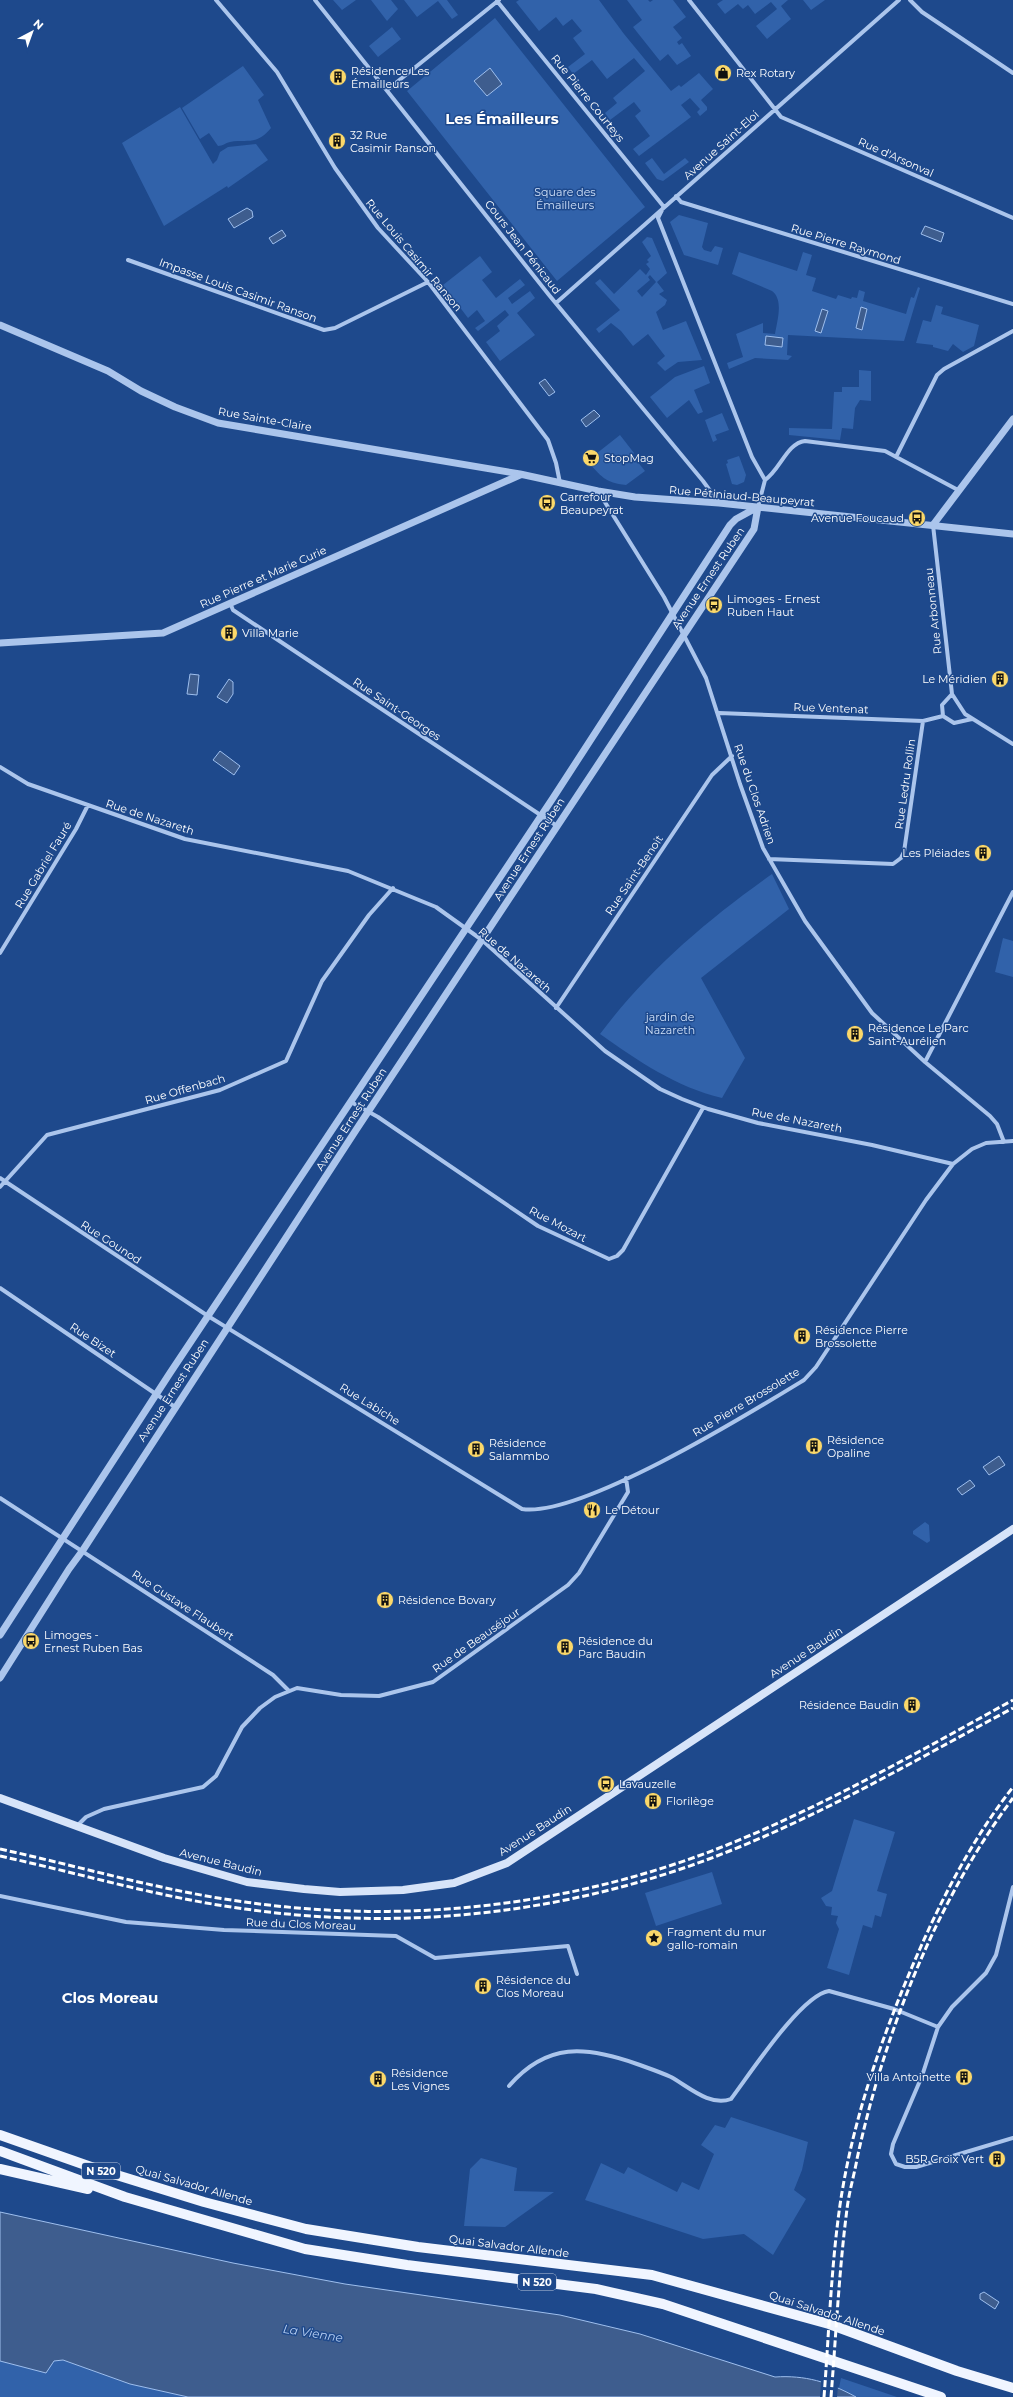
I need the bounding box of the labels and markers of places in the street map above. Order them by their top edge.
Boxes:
shop icon: Rex Rotary [713,63,733,83]
place label: Résidence Les Émailleurs [351,64,430,91]
place label: Rex Rotary [736,66,795,80]
building icon: Résidence Les Émailleurs [328,67,348,87]
place label: 32 Rue Casimir Ranson [350,128,436,155]
building icon: 32 Rue Casimir Ranson [327,131,347,151]
supermarket icon: StopMag [581,448,601,468]
place label: StopMag [604,451,654,465]
place label: Carrefour Beaupeyrat [560,490,624,517]
bus stop icon: Carrefour Beaupeyrat [537,493,557,513]
bus stop icon: Avenue Foucaud [907,508,927,528]
place label: Avenue Foucaud [811,511,904,525]
place label: Limoges - Ernest Ruben Haut [727,592,821,619]
bus stop icon: Limoges - Ernest Ruben Haut [704,595,724,615]
building icon: Villa Marie [219,623,239,643]
place label: Villa Marie [242,626,299,640]
building icon: Le Méridien [990,669,1010,689]
place label: Le Méridien [922,672,987,686]
building icon: Les Pléiades [973,843,993,863]
place label: Les Pléiades [902,846,971,860]
place label: Résidence Le Parc Saint-Aurélien [868,1021,969,1048]
building icon: Résidence Le Parc Saint-Aurélien [845,1024,865,1044]
place label: Résidence Pierre Brossolette [815,1323,908,1350]
building icon: Résidence Pierre Brossolette [792,1326,812,1346]
place label: Résidence Opaline [827,1433,885,1460]
place label: Résidence Salammbo [489,1436,550,1463]
building icon: Résidence Opaline [804,1436,824,1456]
building icon: Résidence Salammbo [466,1439,486,1459]
restaurant icon: Le Détour [582,1500,602,1520]
place label: Le Détour [605,1503,660,1517]
building icon: Résidence Bovary [375,1590,395,1610]
place label: Résidence Bovary [398,1593,496,1607]
place label: Limoges - Ernest Ruben Bas [44,1628,143,1655]
bus stop icon: Limoges - Ernest Ruben Bas [21,1631,41,1651]
place label: Résidence du Parc Baudin [578,1634,653,1661]
building icon: Résidence du Parc Baudin [555,1637,575,1657]
building icon: Résidence Baudin [902,1695,922,1715]
place label: Résidence Baudin [799,1698,899,1712]
bus stop icon: Lavauzelle [596,1774,616,1794]
place label: Lavauzelle [619,1777,677,1791]
building icon: Florilège [643,1791,663,1811]
place label: Florilège [666,1794,714,1808]
place label: Fragment du mur gallo-romain [667,1925,766,1952]
place icon: Fragment du mur gallo-romain [644,1928,664,1948]
place label: Résidence du Clos Moreau [496,1973,571,2000]
building icon: Résidence du Clos Moreau [473,1976,493,1996]
place label: Résidence Les Vignes [391,2066,450,2093]
building icon: Villa Antoinette [954,2067,974,2087]
building icon: Résidence Les Vignes [368,2069,388,2089]
place label: Villa Antoinette [867,2070,951,2084]
building icon: B5R Croix Vert [987,2149,1007,2169]
place label: B5R Croix Vert [905,2152,985,2166]

